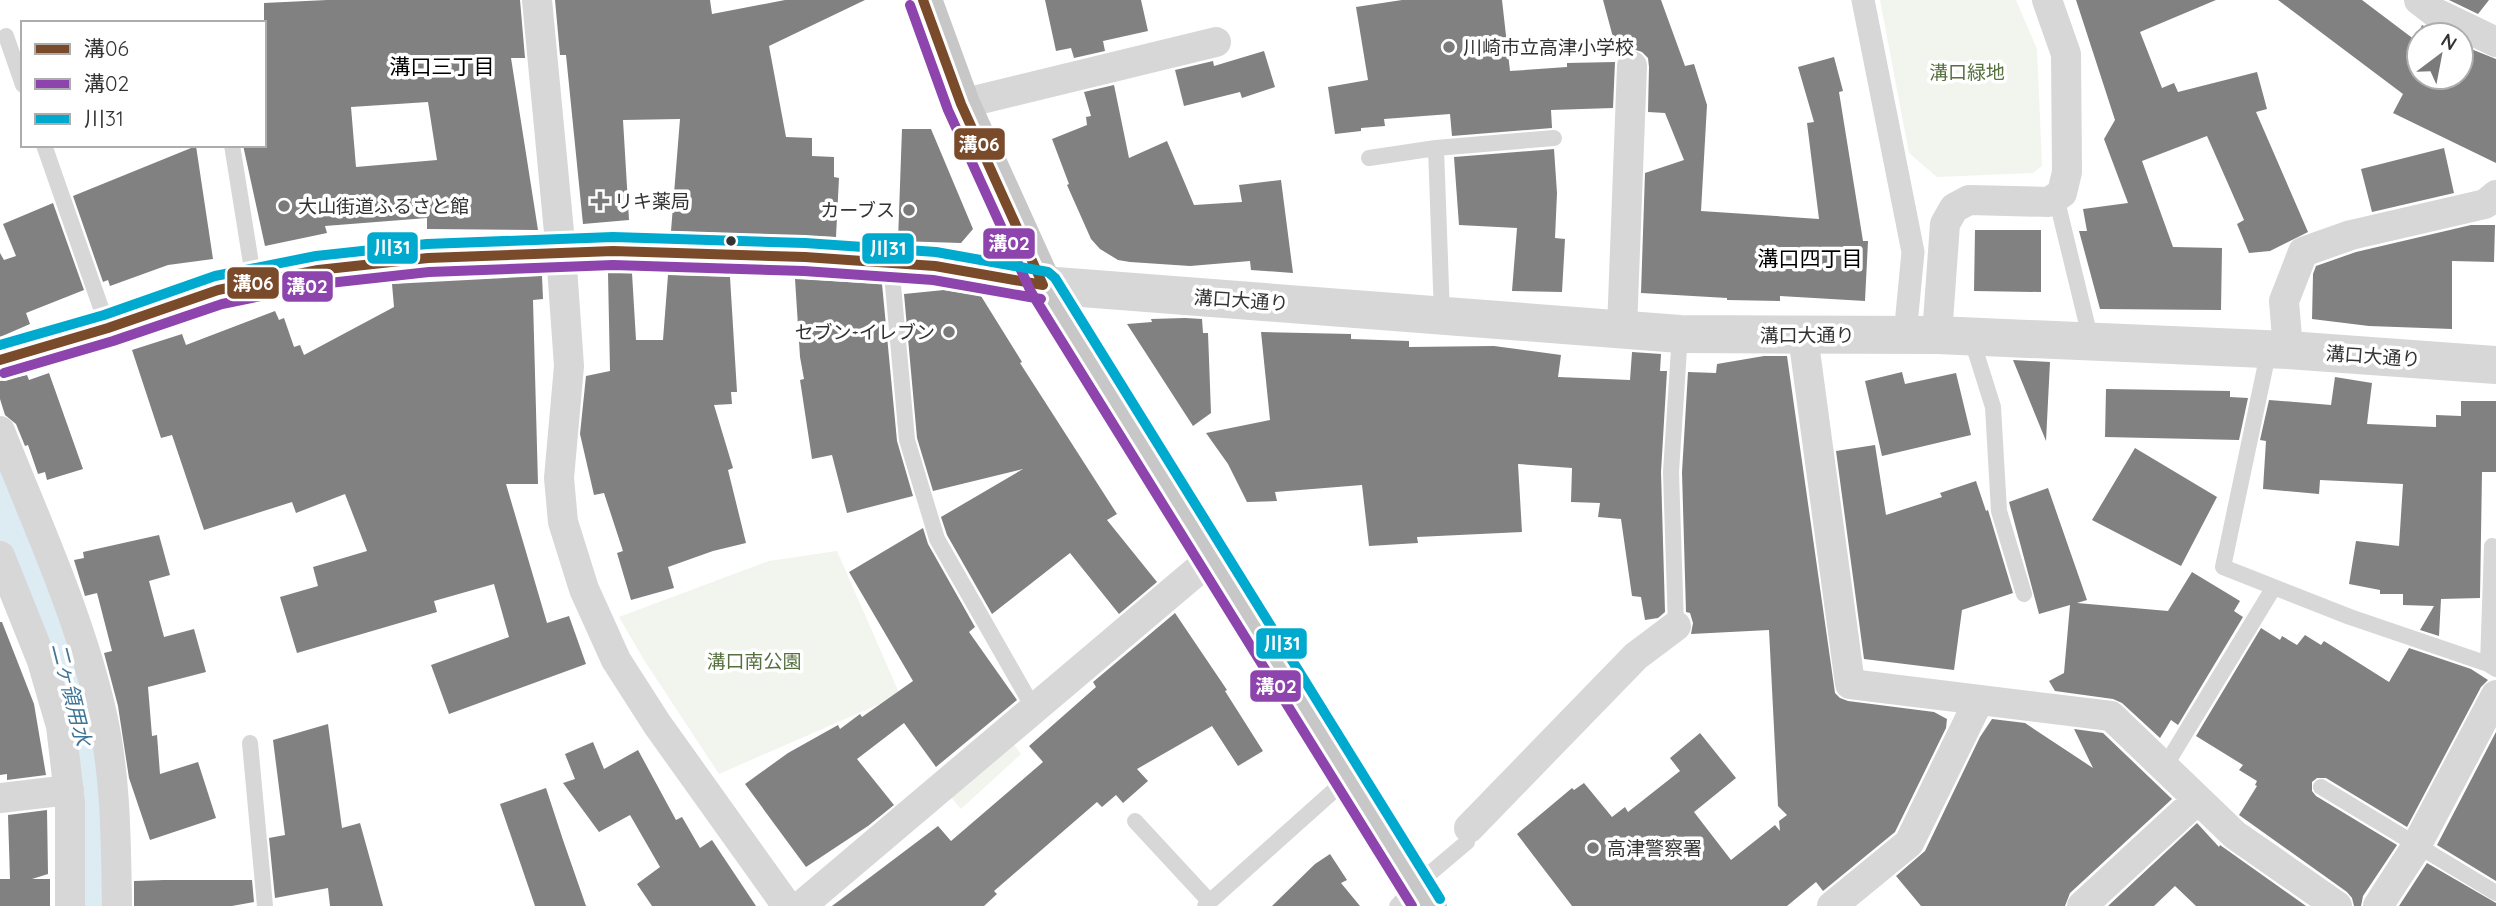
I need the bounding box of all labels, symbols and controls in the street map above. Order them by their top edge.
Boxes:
legend [21,21,266,147]
north arrow [2405,21,2475,91]
text: N [2437,28,2461,55]
text: 溝06 [84,35,129,61]
place label: 川崎市立高津小学校 [1463,35,1634,59]
marker: 川崎市立高津小学校 [1441,39,1457,55]
district label: 溝口三丁目 [390,53,495,79]
park label: 溝口緑地 [1929,60,2005,84]
text: 溝02 [84,70,129,96]
text: 川31 [84,105,124,131]
line badge: 溝06 [953,127,1006,161]
text: 溝06 [958,132,1000,156]
place label: リキ薬局 [614,189,690,213]
marker: リキ薬局 [592,193,608,209]
place label: 大山街道ふるさと館 [298,194,469,218]
marker: 大山街道ふるさと館 [276,198,292,214]
place label: カーブス [820,198,895,222]
marker: カーブス [901,202,917,218]
line badge: 溝02 [982,227,1036,260]
line badge: 川31 [366,231,419,265]
text: 溝02 [988,231,1030,255]
line badge: 川31 [861,232,915,265]
unlabelled marker [724,234,738,248]
text: 川31 [374,235,410,259]
text: 川31 [870,236,906,260]
district label: 溝口四丁目 [1758,245,1863,271]
line badge: 溝06 [226,266,280,300]
line badge: 溝02 [281,270,334,303]
text: 溝06 [232,271,274,295]
text: 溝02 [286,274,328,298]
street label: 溝口大通り [1193,285,1289,315]
place label: セブン-イレブン [795,320,935,344]
street label: 溝口大通り [1759,323,1855,347]
marker: セブン-イレブン [941,324,957,340]
street label: 溝口大通り [2325,341,2421,371]
line badge: 川31 [1255,627,1308,660]
text: 川31 [1264,631,1300,655]
water label: 二ヶ領用水 [47,640,98,750]
park label: 溝口南公園 [706,649,802,673]
line badge: 溝02 [1249,669,1302,703]
text: 溝02 [1255,674,1297,698]
place label: 高津警察署 [1607,836,1702,860]
marker: 高津警察署 [1585,840,1601,856]

